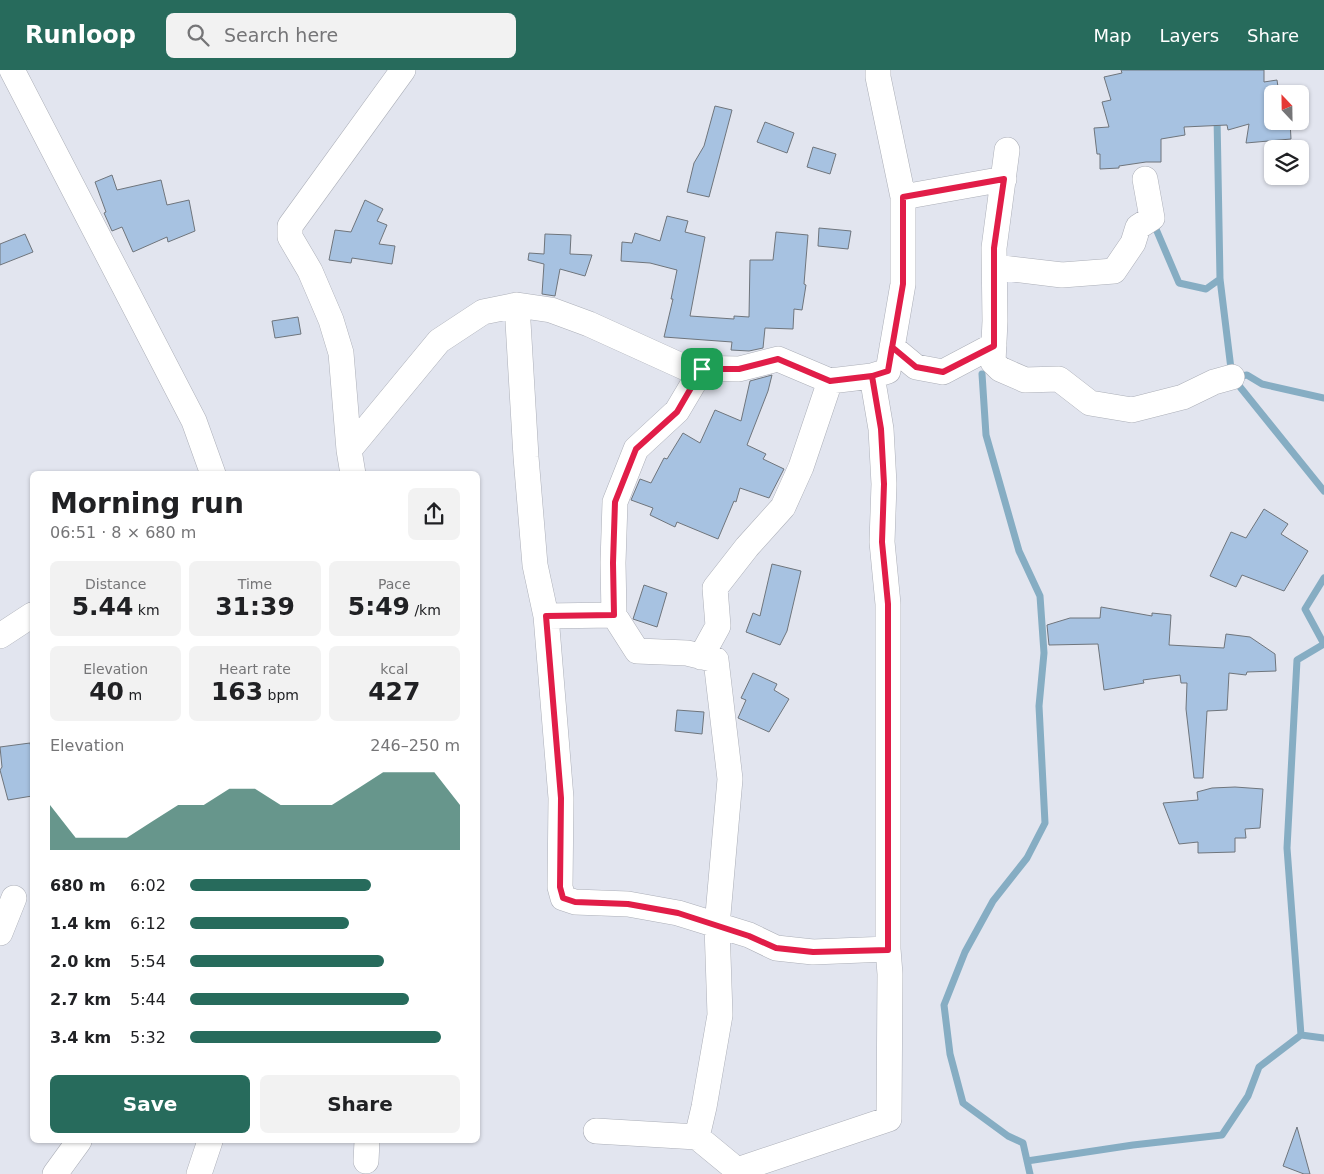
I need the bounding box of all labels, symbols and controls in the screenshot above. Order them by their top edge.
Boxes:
search box [166,13,516,58]
text: Runloop [25,21,136,49]
icon: search [184,21,212,49]
text: Search here [224,24,338,46]
text: Map [1093,25,1131,46]
text: Layers [1159,25,1219,46]
text: Share [1247,25,1299,46]
north arrow [1264,85,1309,130]
map controls [1264,85,1309,185]
button: layers [1264,140,1309,185]
pin [681,348,723,390]
icon: arrive [688,355,716,383]
text: Morning run [50,487,244,520]
button: share [408,488,460,540]
text: 06:51 · 8 × 680 m [50,523,196,542]
text: Distance [85,576,146,592]
text: Time [238,576,272,592]
text: Pace [378,576,411,592]
text: 5.44 [72,592,133,621]
text: 31:39 [215,592,295,621]
text: 5:49 [348,592,410,621]
text: km [133,602,160,618]
text: /km [410,602,441,618]
text: Elevation [83,661,148,677]
text: Heart rate [219,661,291,677]
text: kcal [380,661,408,677]
text: 40 [89,677,124,706]
text: 163 [211,677,263,706]
text: 427 [368,677,420,706]
text: m [124,687,142,703]
text: bpm [263,687,299,703]
text: Elevation [50,736,124,755]
text: 246–250 m [370,736,460,755]
text: 680 m [50,876,106,895]
text: 6:02 [130,876,166,895]
text: 1.4 km [50,914,111,933]
text: 6:12 [130,914,166,933]
text: 2.0 km [50,952,111,971]
text: 5:54 [130,952,166,971]
text: 2.7 km [50,990,111,1009]
text: 5:44 [130,990,166,1009]
text: 3.4 km [50,1028,111,1047]
text: 5:32 [130,1028,166,1047]
button: Save [50,1075,250,1133]
button: Share [260,1075,460,1133]

